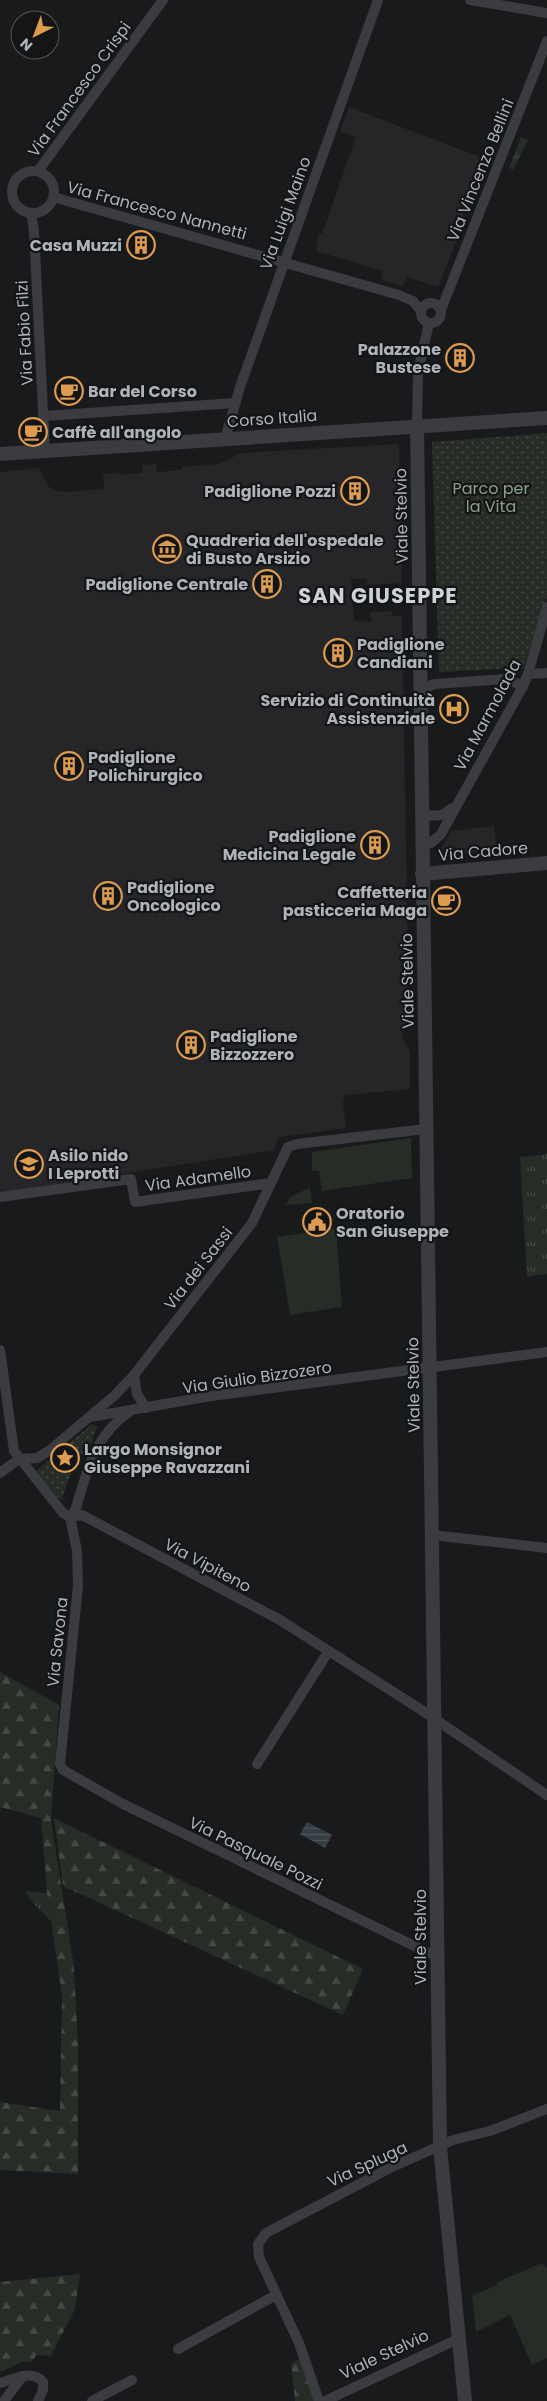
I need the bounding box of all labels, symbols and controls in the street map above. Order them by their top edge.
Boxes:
north arrow [10,10,60,60]
street label: Via Francesco Crispi [22,17,136,162]
text: N [16,34,37,56]
street label: Via Vincenzo Bellini [441,95,520,245]
street label: Via Luigi Maino [254,153,317,273]
street label: Via Francesco Nannetti [64,175,249,246]
building icon: Casa Muzzi [126,230,156,260]
place label: Casa Muzzi [30,234,122,257]
street label: Via Fabio Filzi [10,280,39,386]
place label: Palazzone Bustese [358,338,441,379]
building icon: Palazzone Bustese [445,343,475,373]
cafe icon: Bar del Corso [54,376,84,406]
place label: Bar del Corso [88,380,197,403]
street label: Corso Italia [226,404,318,433]
cafe icon: Caffè all'angolo [18,417,48,447]
place label: Caffè all'angolo [52,421,181,444]
street label: Viale Stelvio [389,468,414,564]
building icon: Padiglione Pozzi [340,476,370,506]
park label: Parco per la Vita [453,477,530,518]
place label: Padiglione Pozzi [204,480,336,503]
place label: Quadreria dell'ospedale di Busto Arsizio [186,529,384,570]
museum icon: Quadreria dell'ospedale di Busto Arsizio [152,534,182,564]
building icon: Padiglione Centrale [252,569,282,599]
place label: Padiglione Centrale [85,573,248,596]
district label: SAN GIUSEPPE [298,581,458,610]
place label: Padiglione Candiani [357,633,445,674]
building icon: Padiglione Candiani [323,638,353,668]
street label: Via Marmolada [448,655,527,775]
place label: Servizio di Continuità Assistenziale [260,689,435,730]
hospital icon: Servizio di Continuità Assistenziale [439,694,469,724]
place label: Padiglione Polichirurgico [88,746,203,787]
building icon: Padiglione Polichirurgico [54,751,84,781]
place label: Padiglione Medicina Legale [223,825,356,866]
building icon: Padiglione Medicina Legale [360,830,390,860]
street label: Via Cadore [437,836,529,867]
place label: Padiglione Oncologico [127,876,221,917]
building icon: Padiglione Oncologico [93,881,123,911]
place label: Caffetteria pasticceria Maga [283,881,427,922]
cafe icon: Caffetteria pasticceria Maga [431,886,461,916]
street label: Viale Stelvio [395,933,420,1029]
place label: Padiglione Bizzozzero [210,1025,298,1066]
building icon: Padiglione Bizzozzero [176,1030,206,1060]
place label: Asilo nido I Leprotti [48,1144,128,1185]
school or university icon: Asilo nido I Leprotti [14,1149,44,1179]
street label: Via Adamello [144,1160,253,1197]
place label: Oratorio San Giuseppe [336,1202,449,1243]
public building icon: Oratorio San Giuseppe [302,1207,332,1237]
street label: Via dei Sassi [159,1222,238,1315]
street label: Viale Stelvio [401,1337,426,1433]
street label: Via Giulio Bizzozero [181,1356,333,1399]
place label: Largo Monsignor Giuseppe Ravazzani [84,1438,250,1479]
place icon: Largo Monsignor Giuseppe Ravazzani [50,1443,80,1473]
street label: Via Vipiteno [160,1533,255,1598]
street label: Via Savona [41,1596,74,1688]
street label: Via Pasquale Pozzi [185,1811,327,1896]
street label: Viale Stelvio [409,1889,432,1985]
street label: Via Spluga [323,2136,411,2193]
street label: Viale Stelvio [336,2324,433,2385]

